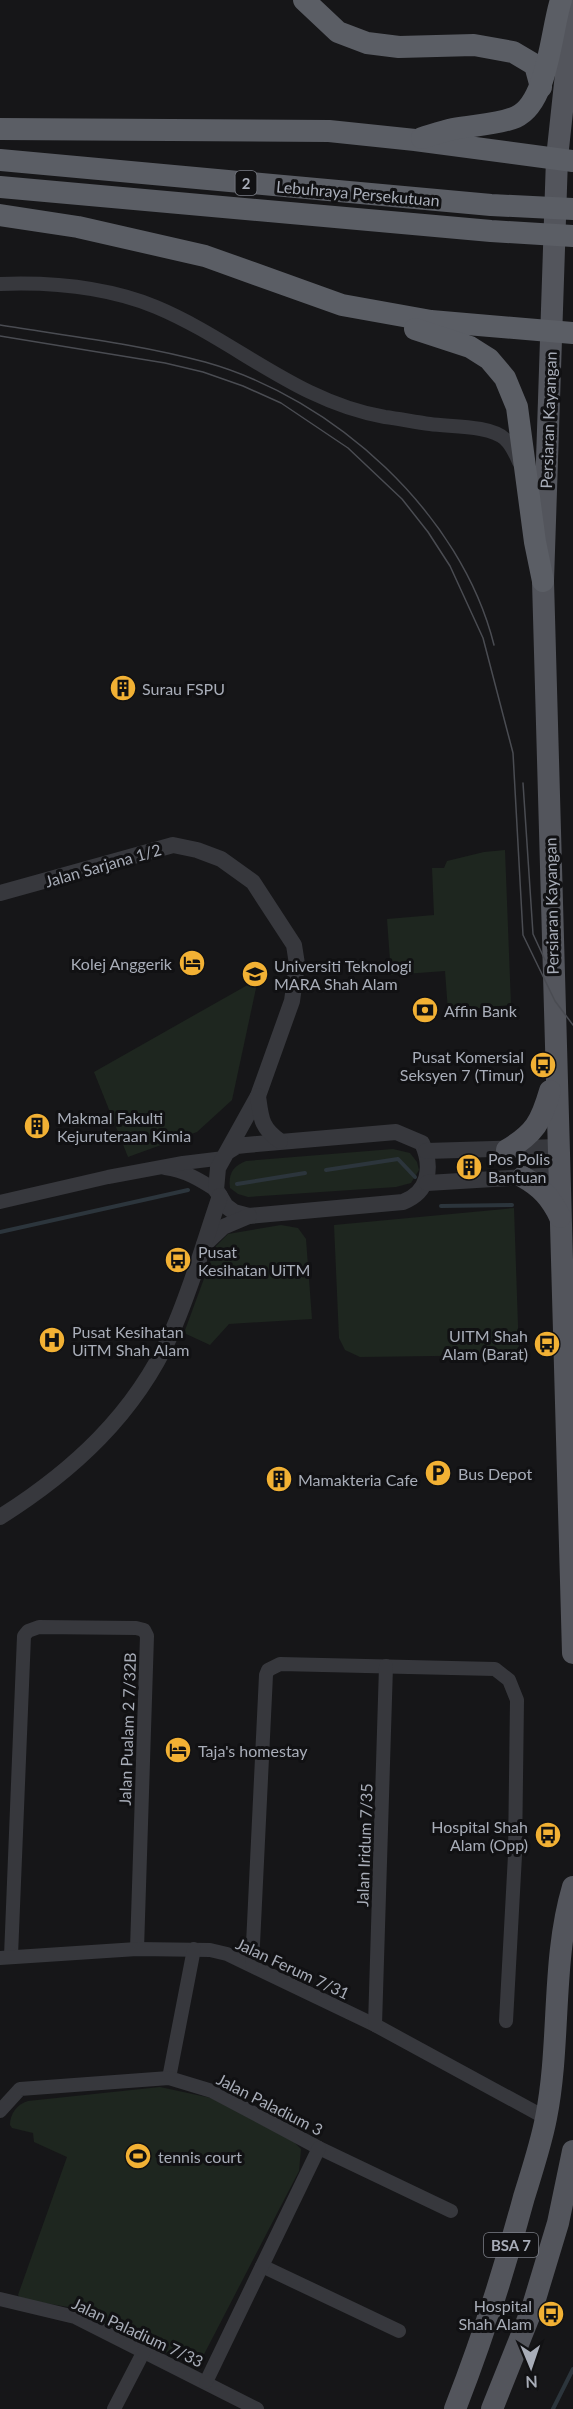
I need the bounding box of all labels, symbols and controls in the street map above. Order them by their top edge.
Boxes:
road number: 2 [236,171,256,195]
street label: Lebuhraya Persekutuan [276,176,440,210]
street label: Persiaran Kayangan [536,351,560,489]
building icon: Surau FSPU [108,673,138,703]
place label: Surau FSPU [142,679,225,698]
street label: Persiaran Kayangan [540,837,562,975]
street label: Jalan Sarjana 1/2 [43,839,163,891]
hotel icon: Kolej Anggerik [177,948,207,978]
place label: Kolej Anggerik [71,954,173,973]
place label: Universiti Teknologi MARA Shah Alam [274,956,412,993]
school or university icon: Universiti Teknologi MARA Shah Alam [240,959,270,989]
bank icon: Affin Bank [410,995,440,1025]
place label: Affin Bank [444,1001,518,1020]
place label: Pusat Komersial Seksyen 7 (Timur) [400,1047,524,1084]
bus stop icon: Pusat Komersial Seksyen 7 (Timur) [528,1050,558,1080]
place label: Makmal Fakulti Kejuruteraan Kimia [57,1108,191,1145]
building icon: Makmal Fakulti Kejuruteraan Kimia [22,1111,52,1141]
place label: Pos Polis Bantuan [488,1149,550,1186]
building icon: Pos Polis Bantuan [454,1152,484,1182]
place label: Pusat Kesihatan UiTM [198,1242,310,1279]
bus stop icon: Pusat Kesihatan UiTM [163,1245,193,1275]
place label: Pusat Kesihatan UiTM Shah Alam [72,1322,189,1359]
hospital icon: Pusat Kesihatan UiTM Shah Alam [37,1325,67,1355]
place label: UITM Shah Alam (Barat) [442,1326,528,1363]
bus stop icon: UITM Shah Alam (Barat) [532,1329,562,1359]
parking icon: Bus Depot [423,1458,453,1488]
building icon: Mamakteria Cafe [264,1464,294,1494]
place label: Bus Depot [458,1464,533,1483]
place label: Mamakteria Cafe [298,1470,418,1489]
street label: Jalan Pualam 2 7/32B [115,1652,139,1806]
hotel icon: Taja's homestay [163,1735,193,1765]
place label: Taja's homestay [198,1741,308,1760]
street label: Jalan Iridum 7/35 [352,1783,376,1907]
place label: Hospital Shah Alam (Opp) [431,1817,528,1854]
bus stop icon: Hospital Shah Alam (Opp) [533,1820,563,1850]
street label: Jalan Ferum 7/31 [233,1933,353,2003]
street label: Jalan Paladium 3 [214,2069,326,2139]
sports icon: tennis court [123,2141,153,2171]
place label: tennis court [158,2147,242,2166]
road number: BSA 7 [484,2233,538,2257]
street label: Jalan Paladium 7/33 [70,2293,206,2371]
place label: Hospital Shah Alam [458,2296,532,2333]
bus stop icon: Hospital Shah Alam [536,2299,566,2329]
north arrow [501,2337,561,2397]
text: N [525,2373,538,2392]

